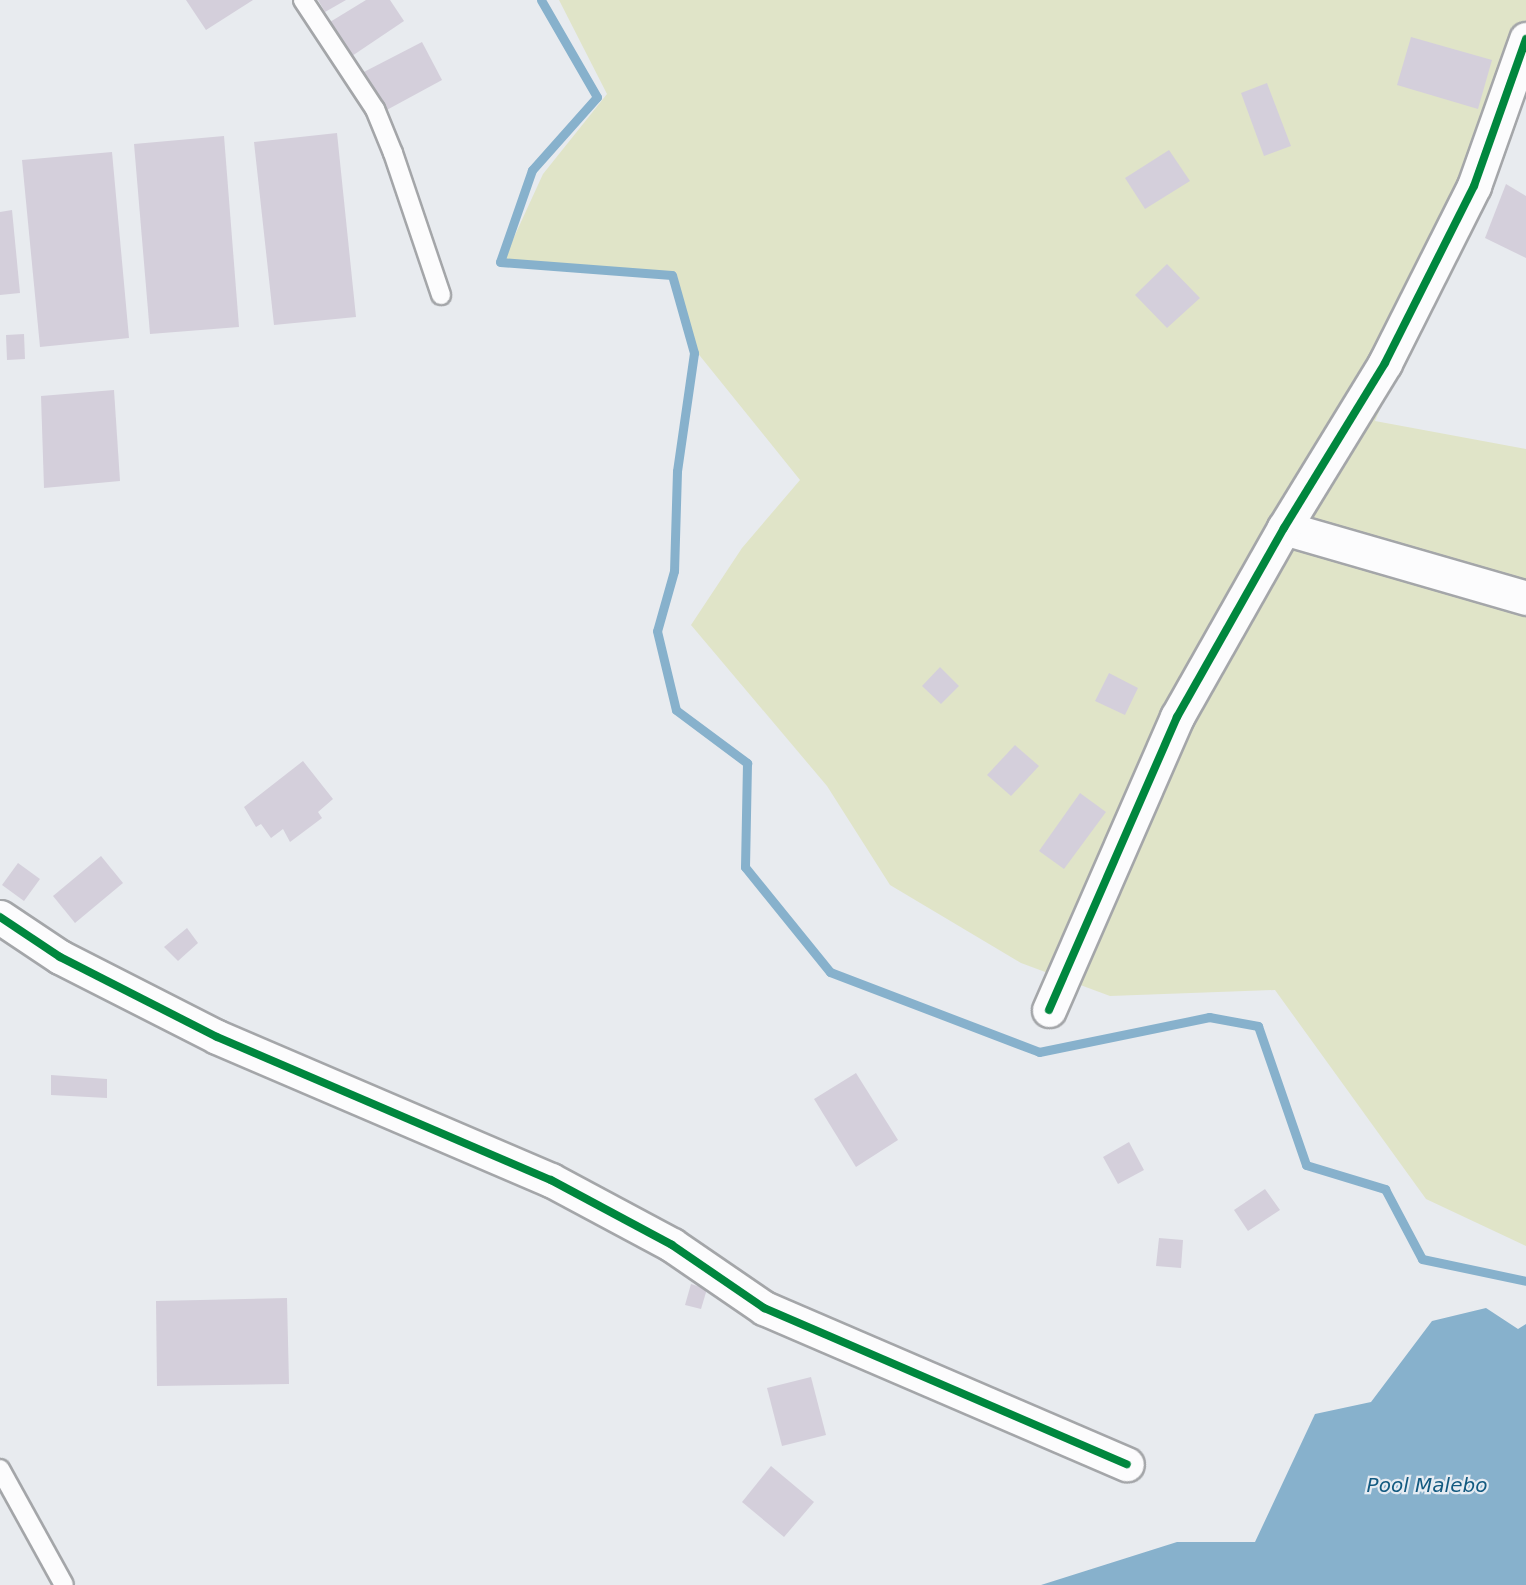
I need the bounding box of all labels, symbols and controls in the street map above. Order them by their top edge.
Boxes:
water label: Pool Malebo [1367,1473,1487,1497]

